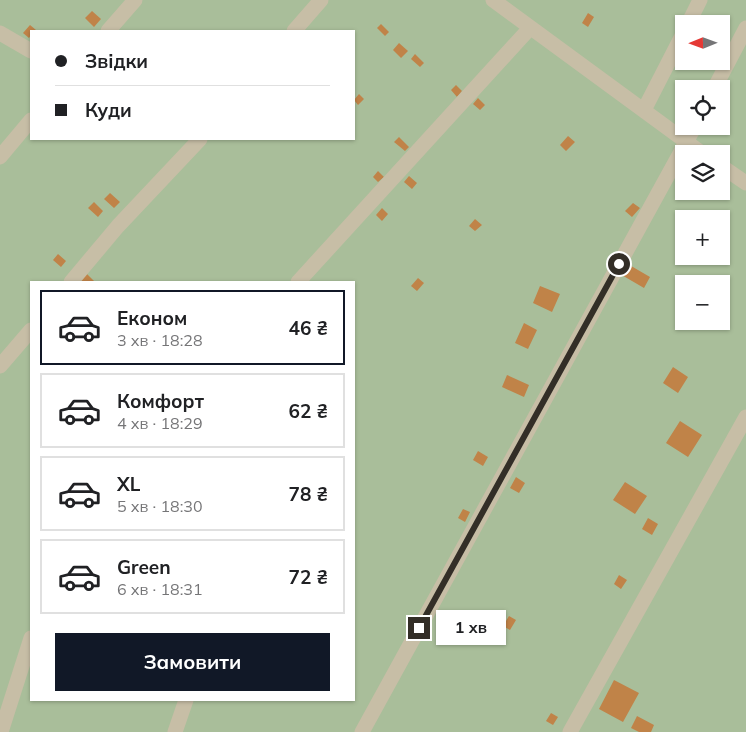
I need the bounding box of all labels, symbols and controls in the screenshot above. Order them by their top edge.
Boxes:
north arrow [675,15,730,70]
map controls [675,15,730,330]
text: Звідки [85,49,148,73]
button: locate [675,80,730,135]
text: Куди [85,98,132,122]
button: layers [675,145,730,200]
button: + [675,210,730,265]
route start [608,253,630,275]
button: − [675,275,730,330]
icon: car [57,305,102,350]
text: Економ [117,306,187,330]
text: 46 ₴ [289,316,328,340]
text: 3 хв · 18:28 [117,330,203,350]
icon: car [57,388,102,433]
text: Комфорт [117,389,204,413]
text: 62 ₴ [289,399,328,423]
text: 4 хв · 18:29 [117,413,203,433]
icon: car [57,471,102,516]
text: XL [117,472,140,496]
text: 78 ₴ [289,482,328,506]
text: 5 хв · 18:30 [117,496,203,516]
icon: car [57,554,102,599]
text: Green [117,555,171,579]
text: 72 ₴ [289,565,328,589]
text: 6 хв · 18:31 [117,579,203,599]
callout: 1 хв [436,610,506,646]
route end [408,617,430,639]
text: 1 хв [455,617,487,637]
button: Замовити [55,633,330,691]

